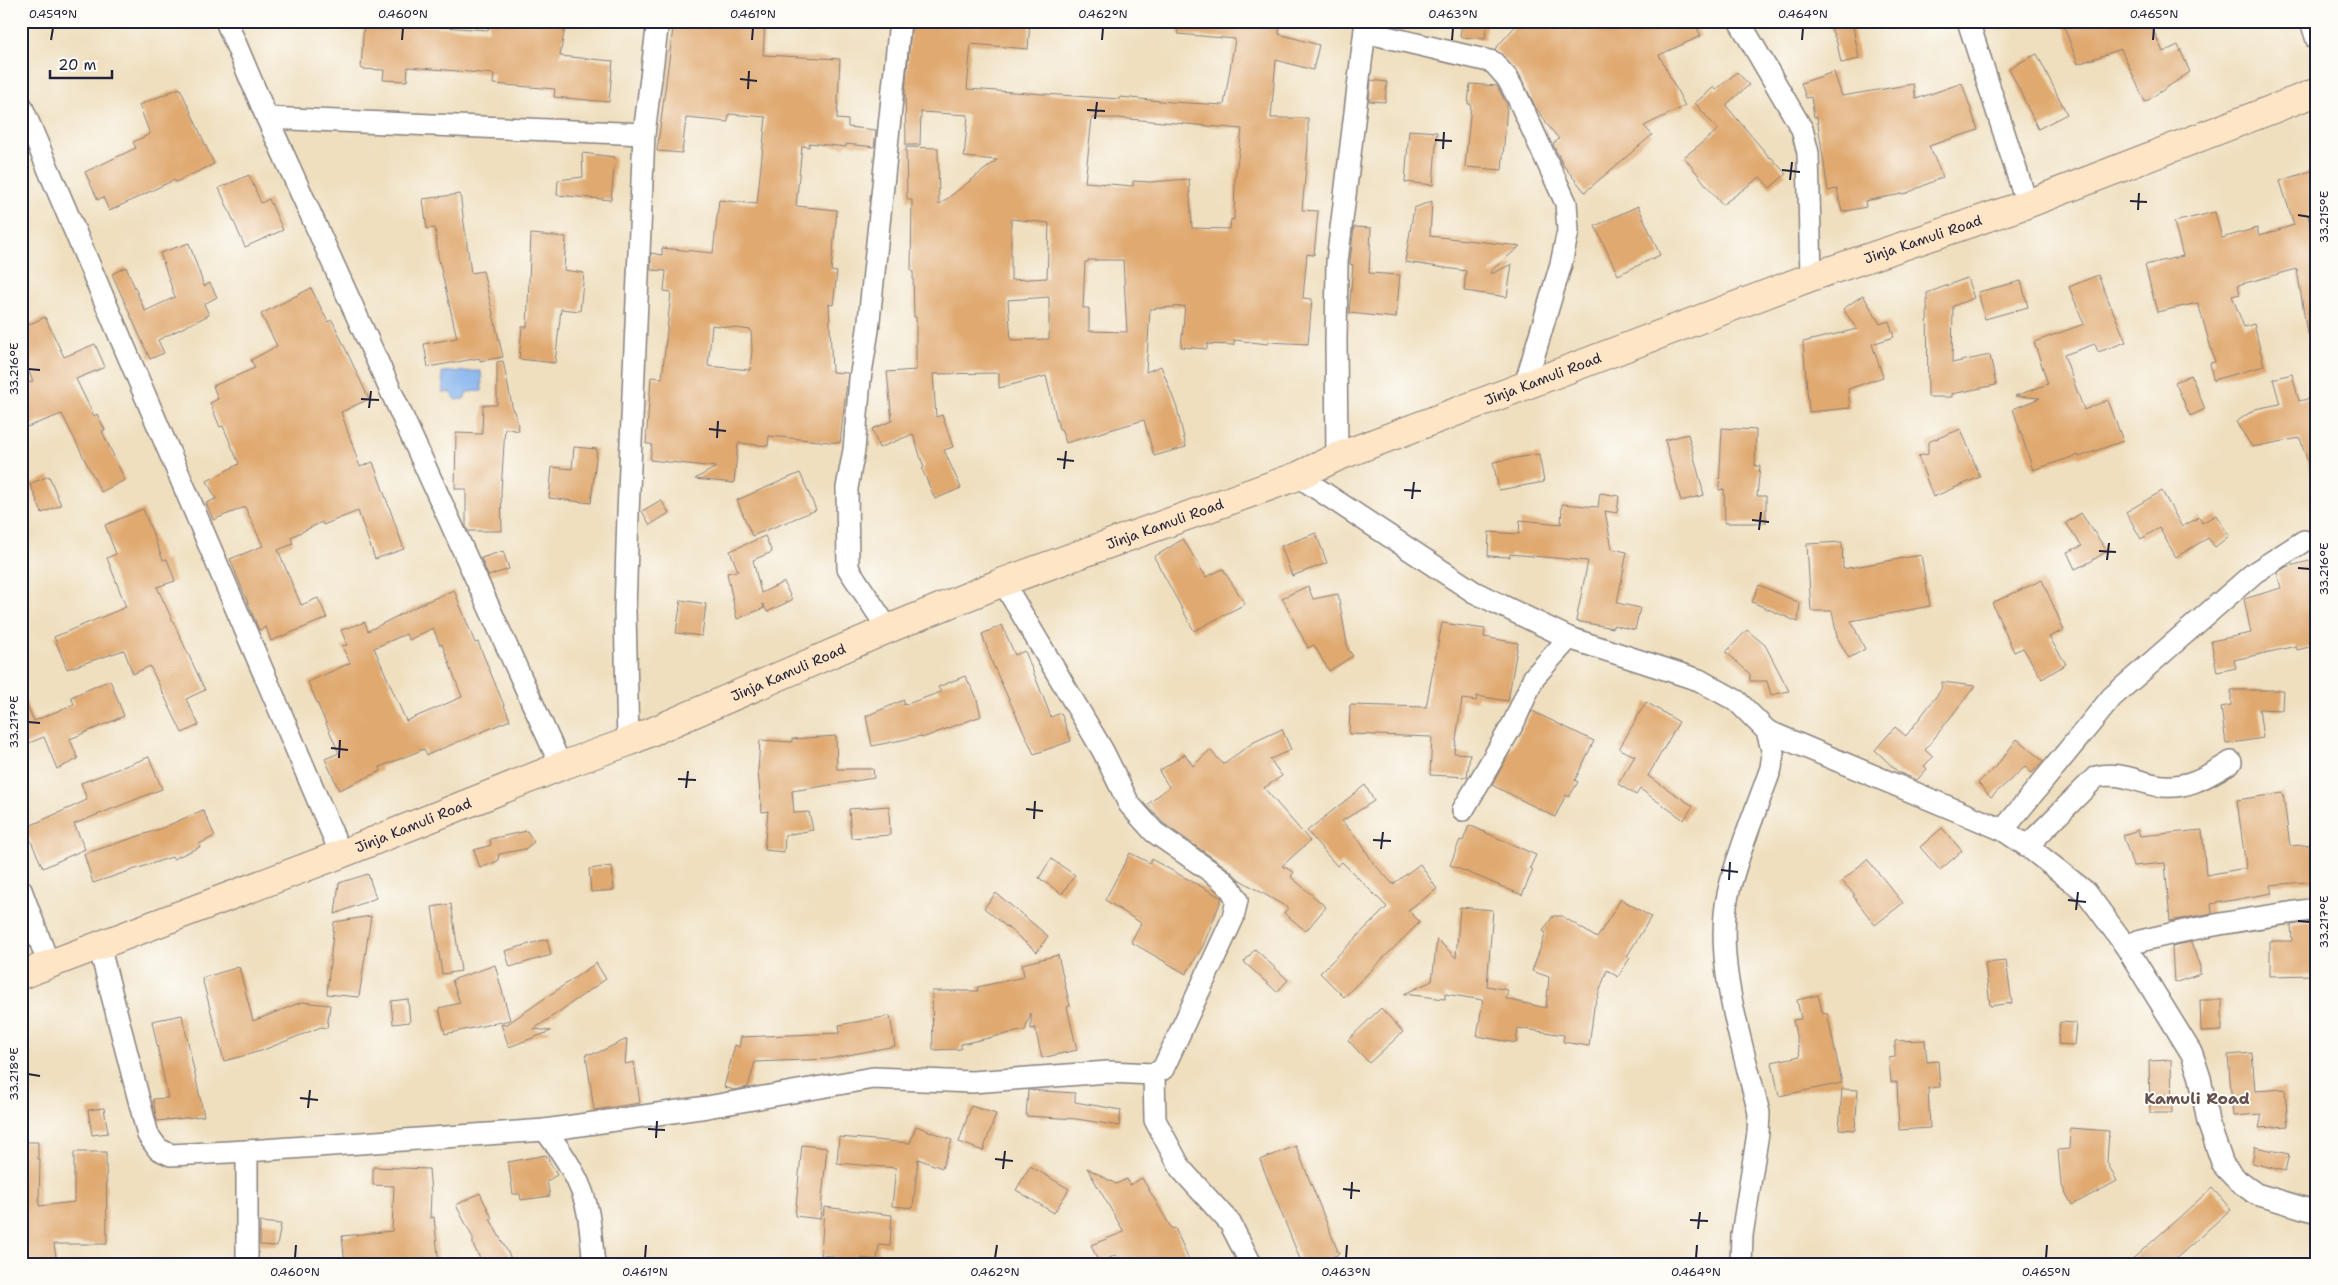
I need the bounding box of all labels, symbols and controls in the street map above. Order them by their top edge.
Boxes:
text: 0.459°N [29,6,77,22]
text: 0.460°N [378,6,428,22]
text: 0.461°N [730,6,776,22]
text: 0.462°N [1078,6,1128,22]
text: 0.463°N [1428,6,1478,22]
text: 0.464°N [1778,6,1828,22]
text: 0.465°N [2130,6,2178,22]
scale bar [50,48,112,80]
text: 20 m [58,55,97,75]
text: 33.215°E [2316,191,2332,243]
street label: Jinja Kamuli Road [1862,211,1984,267]
text: 33.216°E [6,342,22,396]
street label: Jinja Kamuli Road [1482,348,1604,409]
street label: Jinja Kamuli Road [1104,494,1226,553]
text: 33.216°E [2316,542,2332,596]
street label: Jinja Kamuli Road [728,639,849,705]
text: 33.217°E [6,696,22,748]
street label: Jinja Kamuli Road [353,794,474,856]
text: 33.217°E [2316,896,2332,948]
text: 33.218°E [6,1047,22,1101]
district label: Kamuli Road [2144,1088,2250,1109]
text: 0.460°N [270,1264,320,1280]
text: 0.461°N [622,1264,668,1280]
text: 0.462°N [970,1264,1020,1280]
text: 0.463°N [1321,1264,1371,1280]
text: 0.464°N [1671,1264,1721,1280]
text: 0.465°N [2022,1264,2070,1280]

